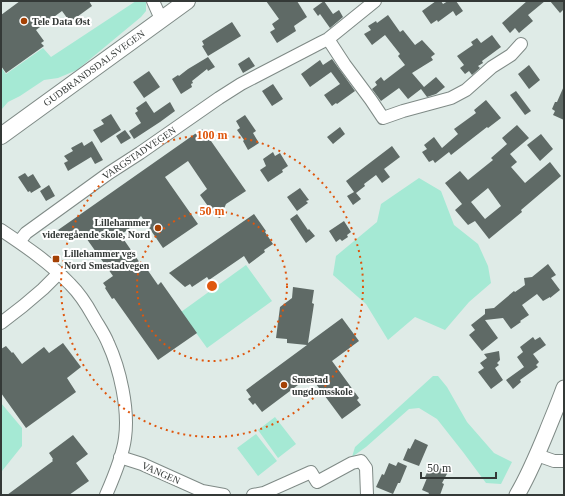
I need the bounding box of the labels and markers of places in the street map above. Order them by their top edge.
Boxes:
marker: Tele Data Øst [19,16,29,26]
place label: Tele Data Øst [32,16,91,27]
place label: Lillehammer videregående skole, Nord [42,217,151,240]
marker: Lillehammer videregående skole, Nord [153,223,163,233]
place label: Lillehammer vgs Nord Smestadvegen [64,248,150,271]
marker: Lillehammer vgs Nord Smestadvegen [51,254,61,264]
centre of rings [205,279,219,293]
place label: Smestad ungdomsskole [292,374,353,397]
marker: Smestad ungdomsskole [279,380,289,390]

